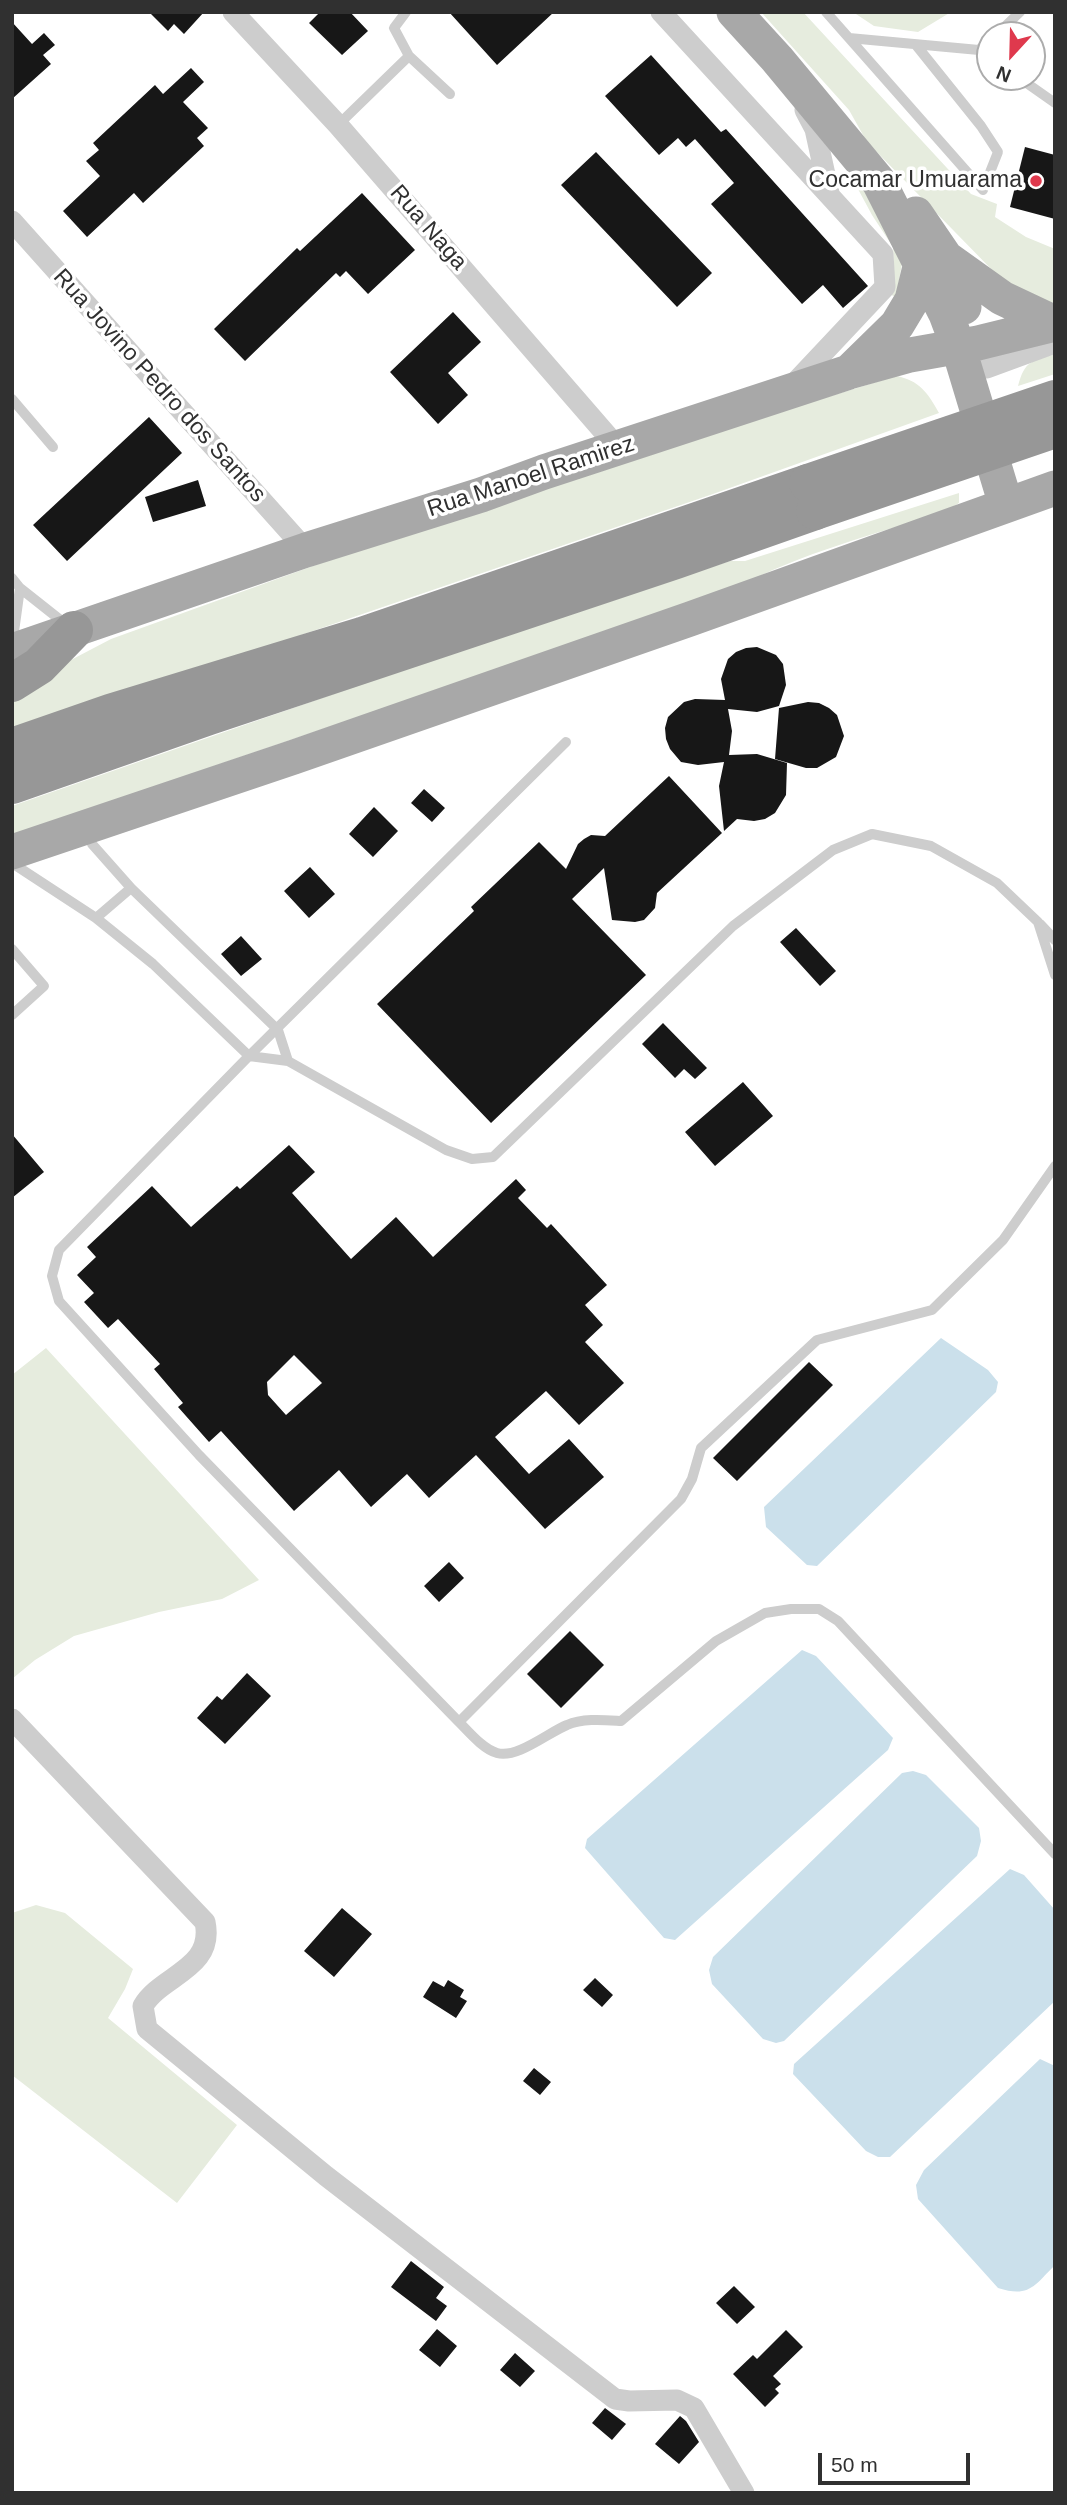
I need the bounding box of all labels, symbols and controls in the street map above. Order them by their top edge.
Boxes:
north arrow [976,21,1046,91]
text: N [993,62,1014,86]
place label: Cocamar Umuarama [809,167,1022,195]
marker: Cocamar Umuarama [1028,173,1044,189]
street label: Rua Naga [384,180,472,276]
street label: Rua Jovino Pedro dos Santos [47,264,271,508]
street label: Rua Manoel Ramirez [424,430,638,524]
scale bar [822,2438,974,2482]
text: 50 m [831,2453,878,2476]

